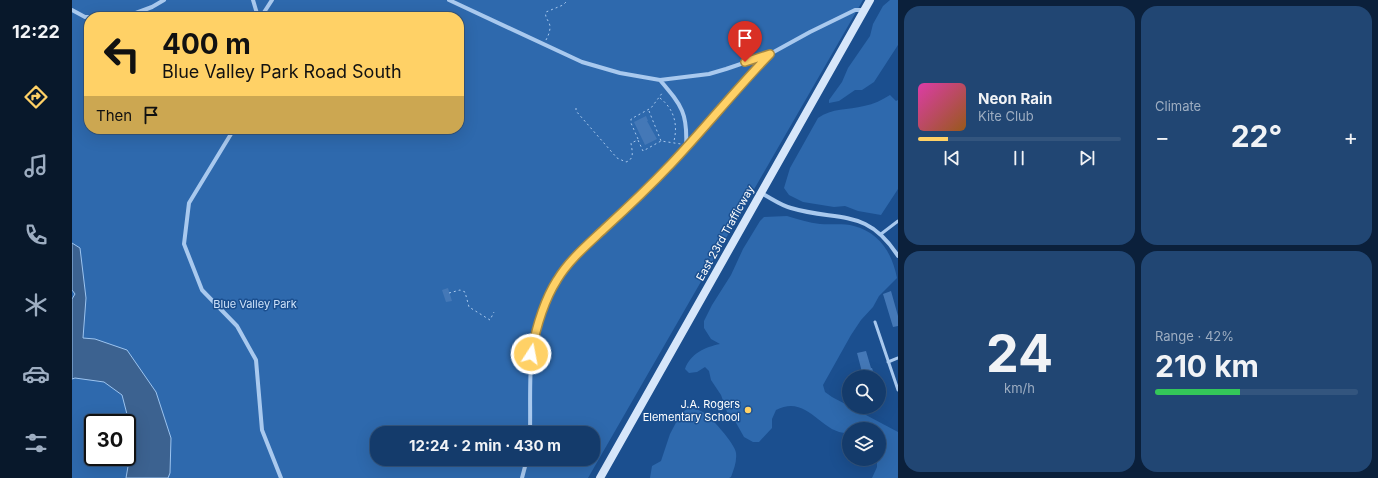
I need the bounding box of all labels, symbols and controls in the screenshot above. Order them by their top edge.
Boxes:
text: 12:22 [12,21,60,42]
pin [728,21,762,62]
text: 400 m [162,27,251,61]
icon: arrive [734,27,756,49]
icon: left [96,28,148,80]
text: Blue Valley Park Road South [162,61,402,82]
icon: directions [22,83,50,111]
text: Neon Rain [978,89,1052,108]
text: Climate [1155,98,1201,114]
icon: arrive [140,104,162,126]
text: Then [96,106,132,125]
text: Kite Club [978,108,1034,124]
text: 22° [1231,118,1282,154]
text: − [1155,124,1170,150]
text: + [1343,124,1358,150]
icon: previous [941,147,963,169]
icon: pause [1008,147,1030,169]
icon: next [1076,147,1098,169]
icon: music [22,152,50,180]
street label: East 23rd Trafficway [693,183,757,283]
icon: phone [22,221,50,249]
icon: climate [22,291,50,319]
park label: Blue Valley Park [213,297,297,311]
text: 24 [986,322,1053,385]
text: Range · 42% [1155,328,1234,344]
position arrow [510,333,552,375]
text: 210 km [1155,348,1259,384]
icon: car [22,360,50,388]
map controls [842,370,886,466]
button: search [842,370,886,414]
text: km/h [1004,380,1035,396]
place label: J.A. Rogers Elementary School [643,397,740,424]
marker: J.A. Rogers Elementary School [743,405,753,415]
speed limit sign: 30 [84,414,136,466]
button: layers [842,422,886,466]
icon: filters [22,429,50,457]
text: 12:24 · 2 min · 430 m [409,436,561,455]

